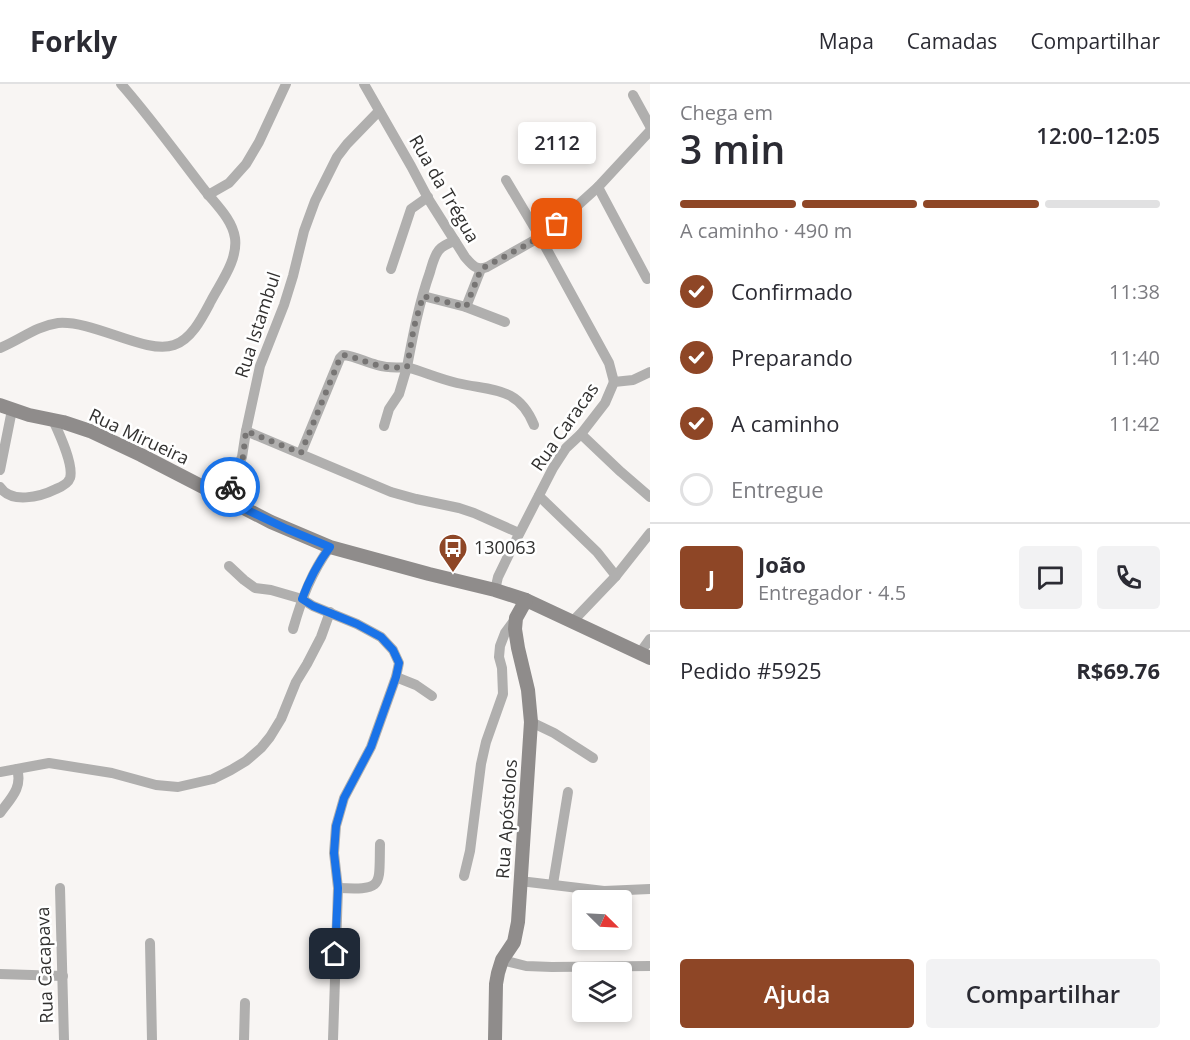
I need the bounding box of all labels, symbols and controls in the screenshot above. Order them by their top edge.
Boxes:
text: Forkly [30,22,117,60]
text: Mapa [819,27,874,55]
text: Camadas [907,27,997,55]
text: Compartilhar [1030,27,1160,55]
text: Chega em [680,99,773,126]
text: 12:00–12:05 [1036,120,1160,150]
callout: 2112 [518,122,596,164]
text: 3 min [680,122,785,175]
text: 2112 [534,129,580,156]
street label: Rua da Trégua [404,130,485,247]
pin [531,198,582,249]
icon: bag [540,207,573,240]
text: A caminho · 490 m [680,217,852,244]
street label: Rua Istambul [229,269,285,381]
icon: check [680,275,713,308]
text: Confirmado [731,276,853,306]
text: 11:38 [1109,278,1160,305]
icon: check [680,341,713,374]
text: Preparando [731,342,853,372]
text: 11:40 [1109,344,1160,371]
street label: Rua Caracas [525,377,603,475]
street label: Rua Mirueira [85,402,193,470]
icon: check [680,407,713,440]
text: A caminho [731,408,840,438]
text: 11:42 [1109,410,1160,437]
courier [200,457,260,517]
icon: bike [214,471,247,504]
text: Entregue [731,474,824,504]
bus stop icon: 130063 [437,532,469,574]
place label: 130063 [474,535,536,559]
button: chat [1019,546,1082,609]
button: phone [1097,546,1160,609]
text: João [758,549,806,579]
text: J [708,562,715,592]
text: Entregador · 4.5 [758,579,906,606]
text: Pedido #5925 [680,655,822,685]
text: R$69.76 [1076,655,1160,685]
street label: Rua Apóstolos [490,758,522,880]
north arrow [572,890,632,950]
map controls [572,890,632,1022]
street label: Rua Cacapava [30,906,58,1024]
pin [309,928,360,979]
icon: home [318,937,351,970]
button: Ajuda [680,959,914,1028]
button: Compartilhar [926,959,1160,1028]
button: layers [572,962,632,1022]

